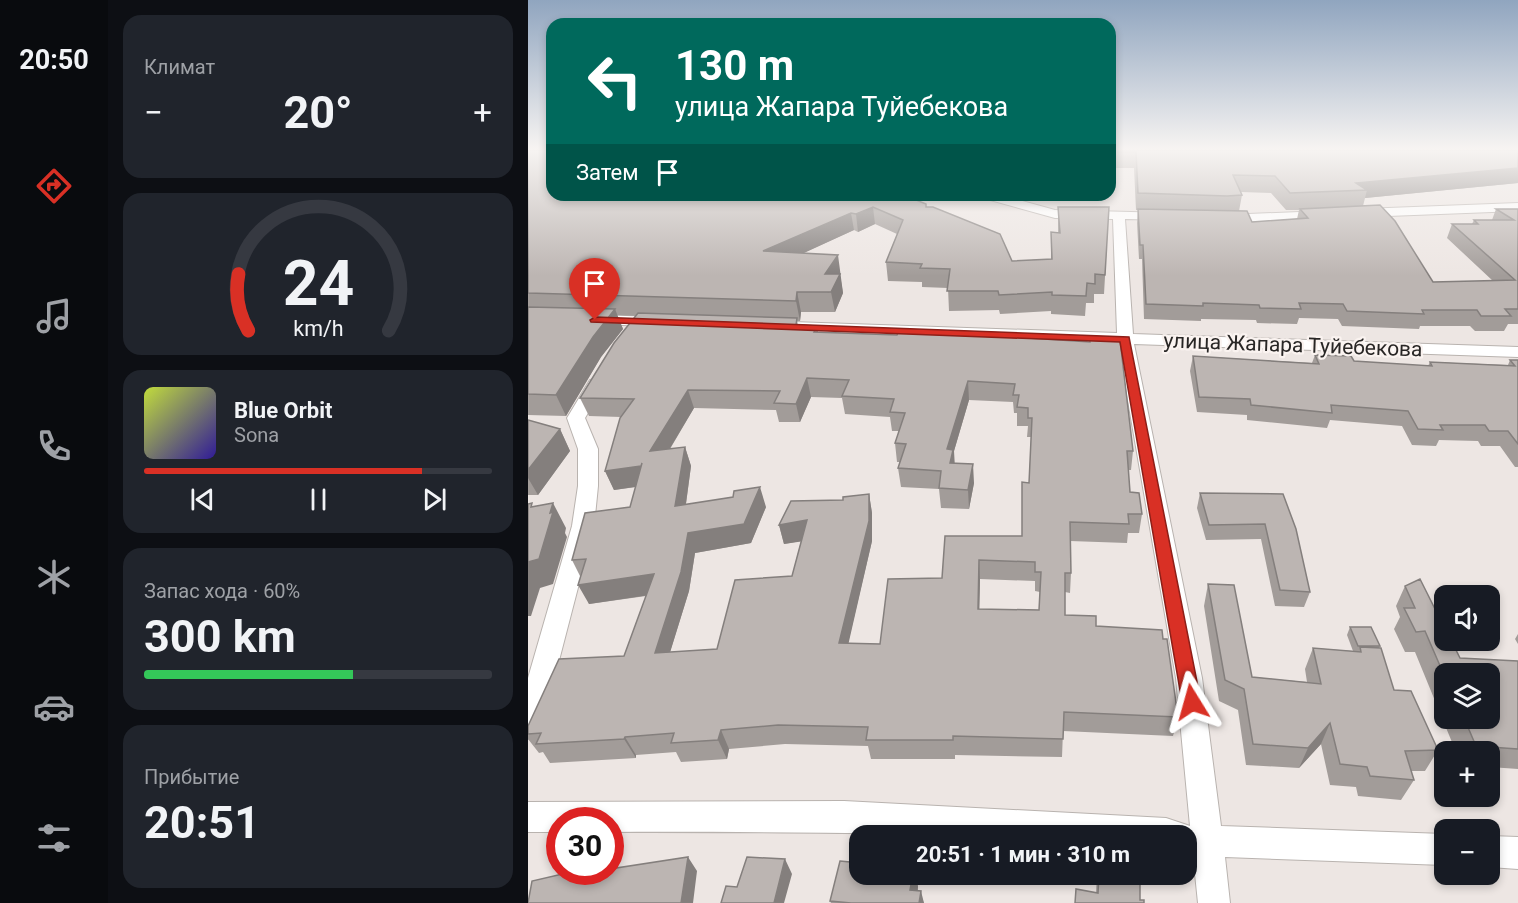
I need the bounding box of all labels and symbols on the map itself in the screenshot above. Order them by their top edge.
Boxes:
pin [569,258,620,320]
street label: улица Жапара Туйебекова [1163,328,1423,362]
position arrow [1160,670,1224,734]
speed limit sign: 30 [546,807,624,885]

